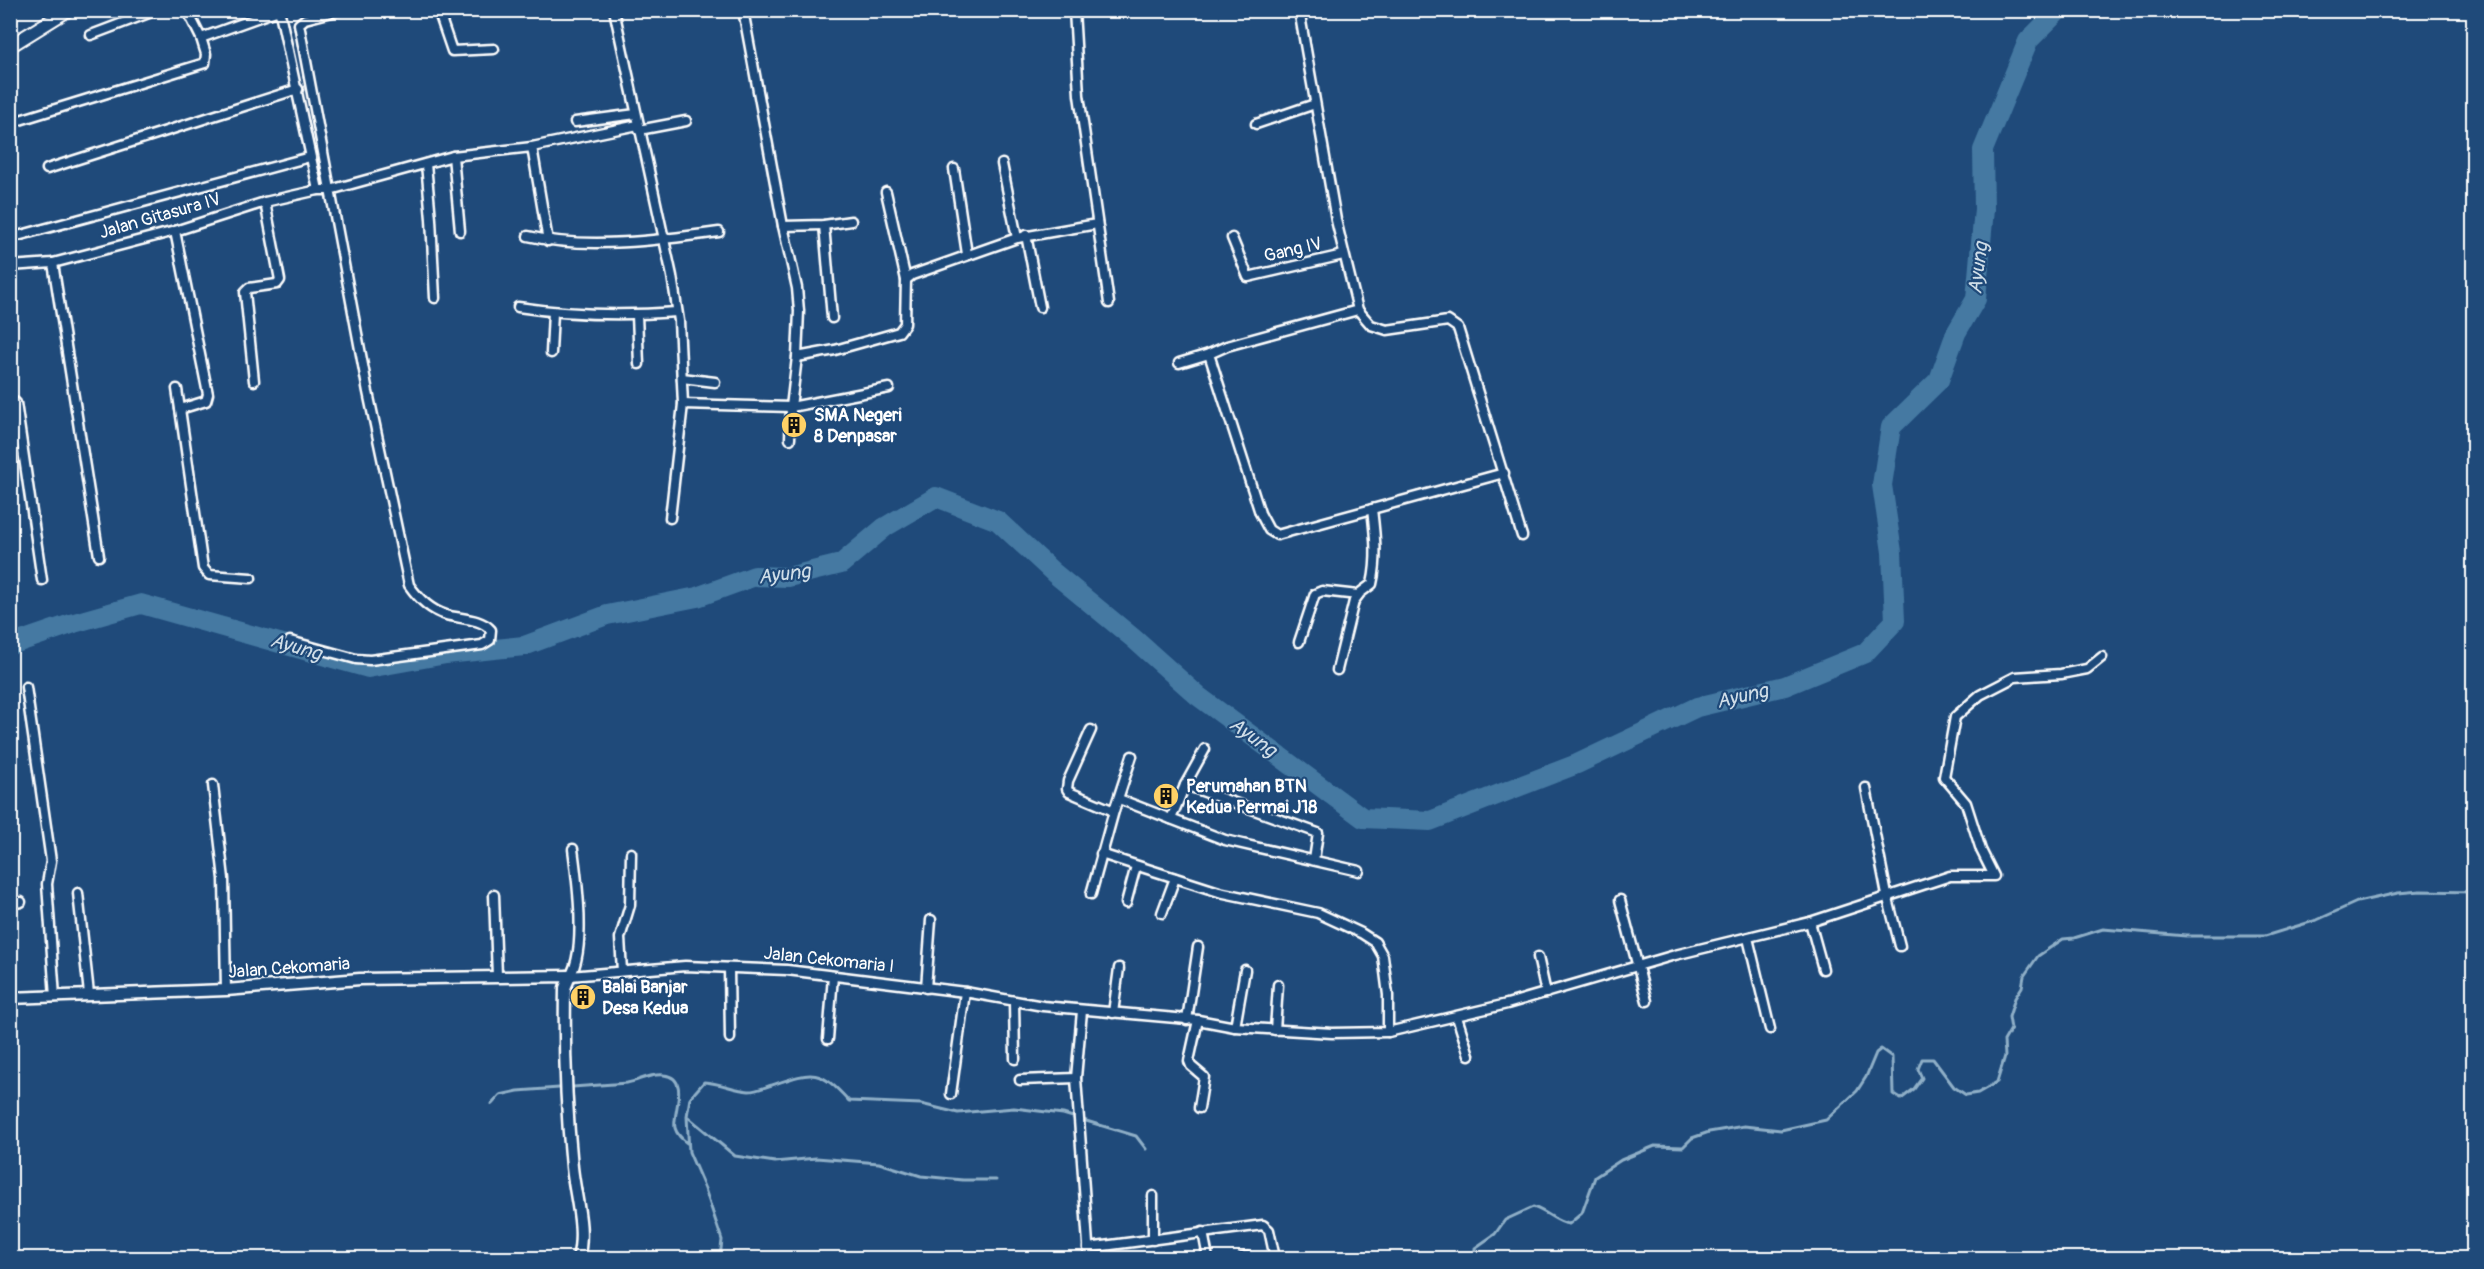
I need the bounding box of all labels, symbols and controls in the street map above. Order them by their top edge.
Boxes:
street label: Jalan Gitasura IV [97,188,223,244]
street label: Gang IV [1262,232,1324,268]
water label: Ayung [1962,239,1994,295]
place label: SMA Negeri 8 Denpasar [814,404,902,448]
building icon: SMA Negeri 8 Denpasar [779,410,809,440]
water label: Ayung [757,558,813,590]
water label: Ayung [267,628,326,667]
water label: Ayung [1714,678,1772,714]
water label: Ayung [1225,712,1283,764]
place label: Perumahan BTN Kedua Permai J18 [1186,775,1317,819]
building icon: Perumahan BTN Kedua Permai J18 [1151,781,1181,811]
street label: Jalan Cekomaria I [763,942,895,978]
street label: Jalan Cekomaria [227,952,351,984]
place label: Balai Banjar Desa Kedua [602,976,689,1020]
building icon: Balai Banjar Desa Kedua [568,982,598,1012]

